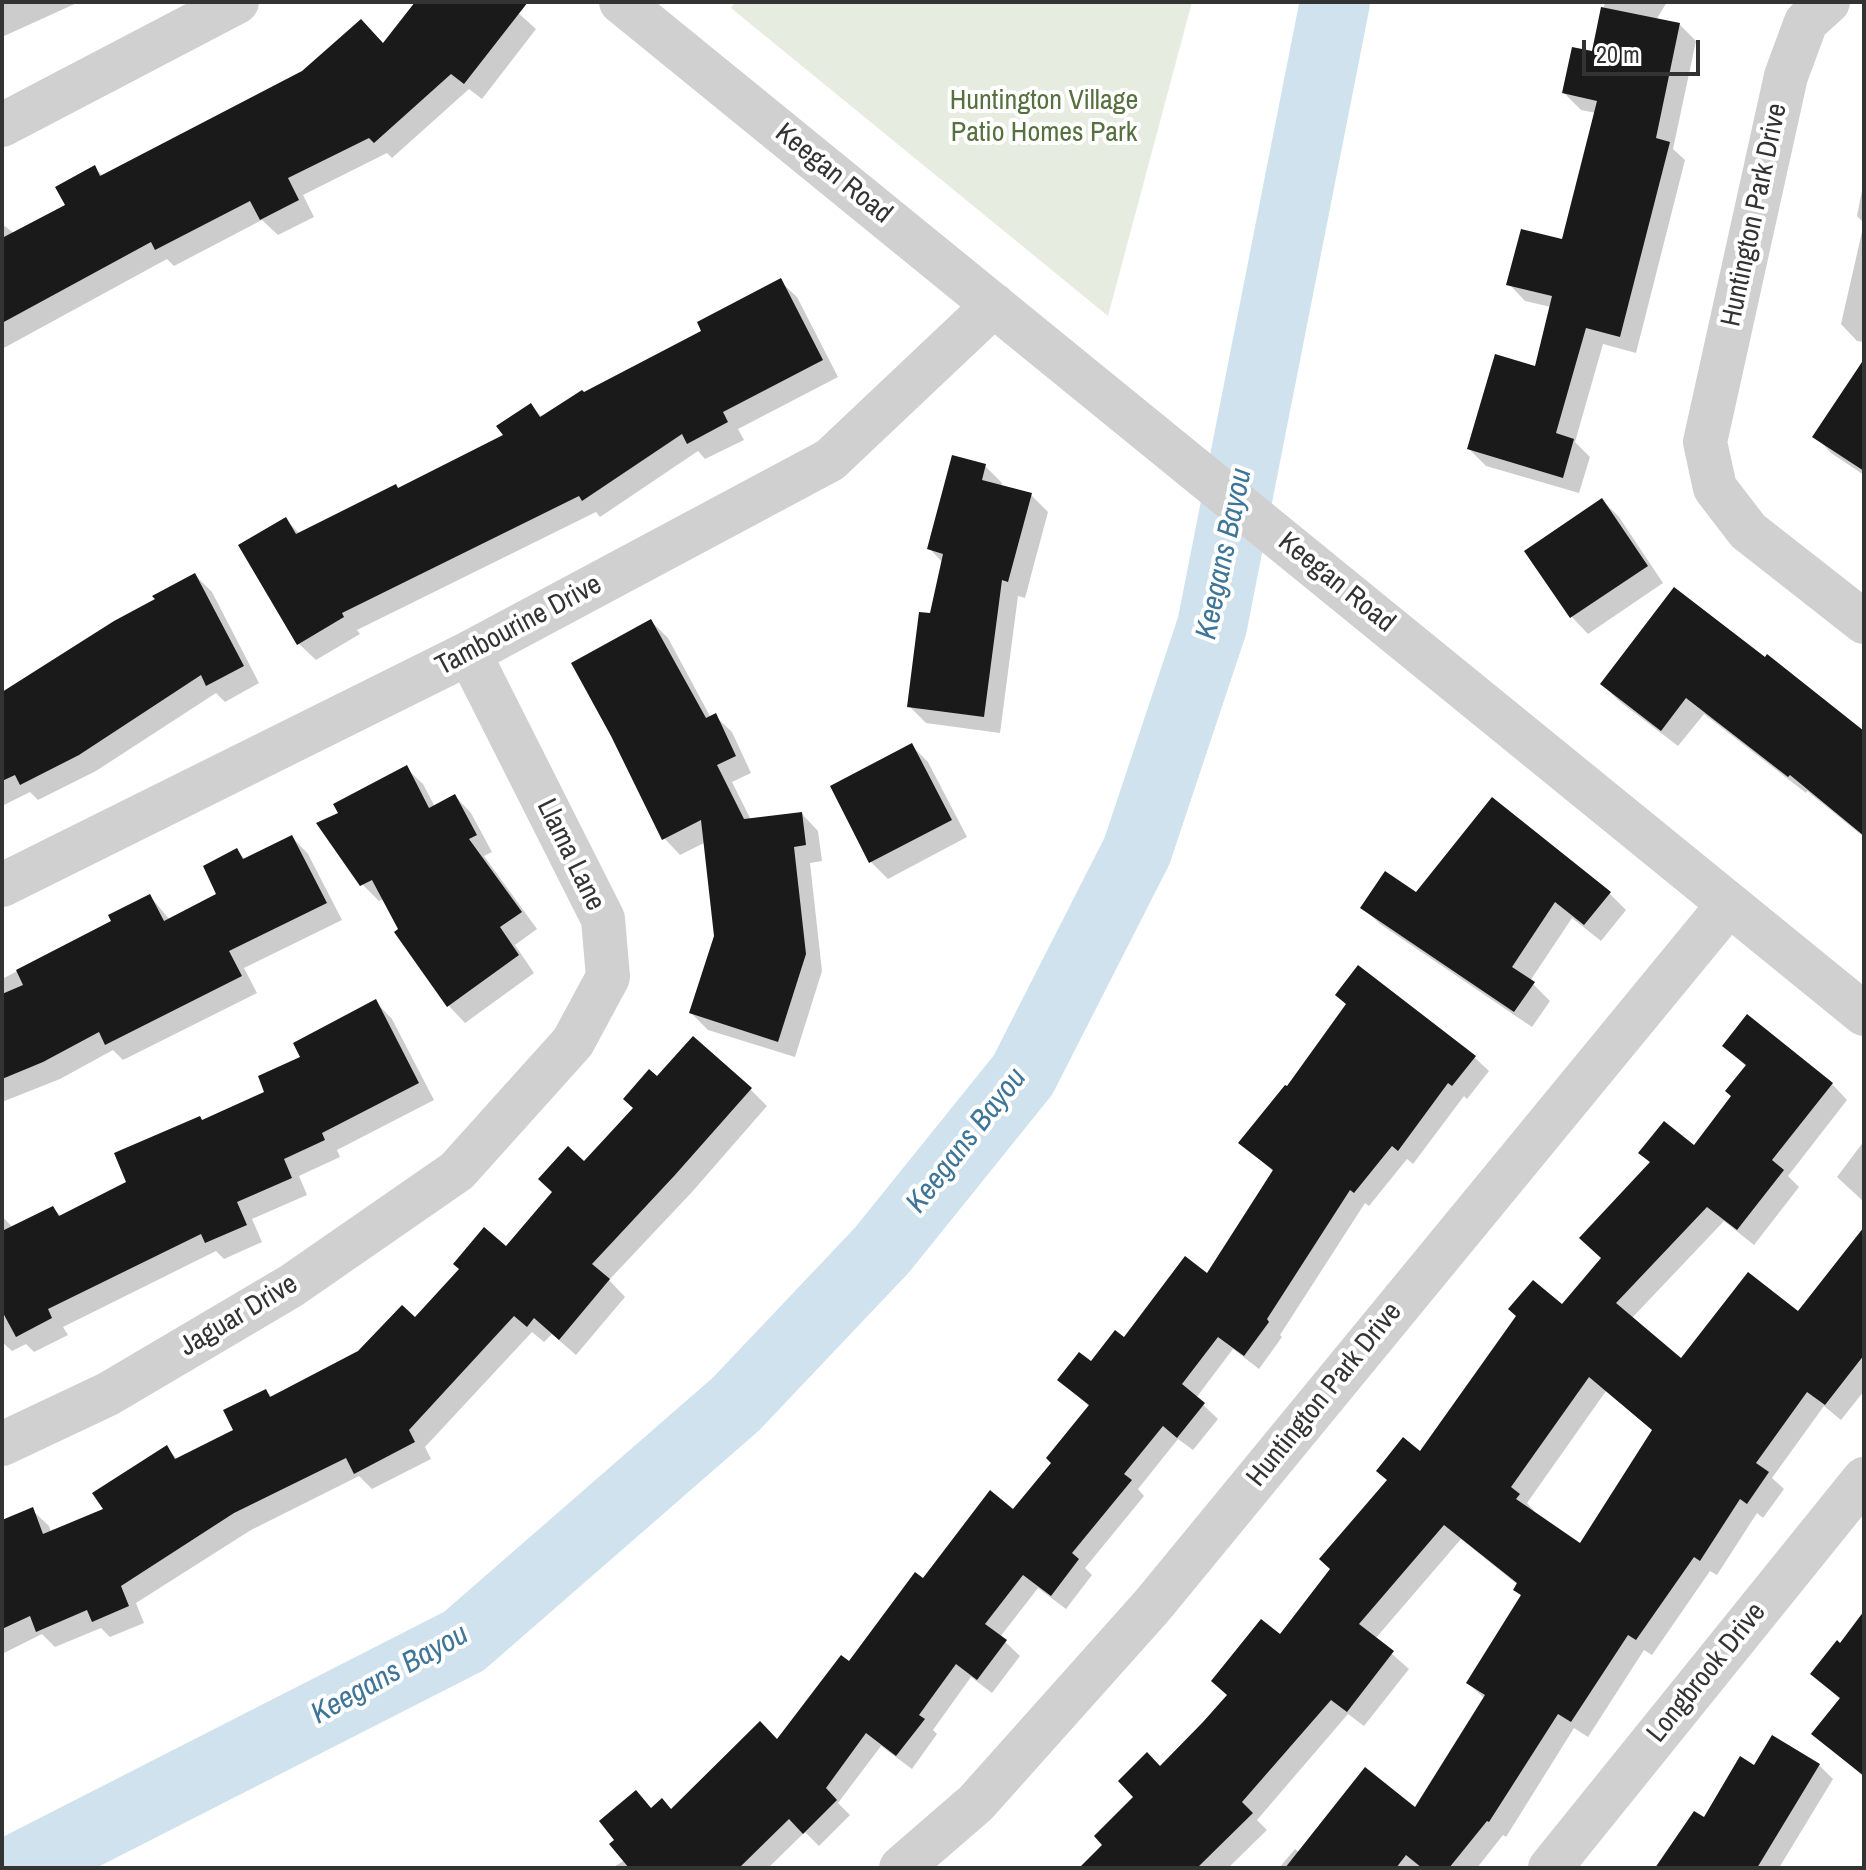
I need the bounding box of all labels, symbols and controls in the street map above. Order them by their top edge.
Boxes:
scale bar [1586,24,1704,74]
text: 20 m [1596,38,1640,70]
park label: Huntington Village Patio Homes Park [950,84,1138,150]
street label: Huntington Park Drive [1715,100,1795,330]
street label: Keegan Road [768,117,898,231]
water label: Keegans Bayou [1189,465,1261,643]
street label: Keegan Road [1271,526,1401,640]
street label: Tambourine Drive [430,568,608,684]
street label: Llama Lane [529,794,611,916]
water label: Keegans Bayou [899,1061,1035,1221]
street label: Jaguar Drive [174,1268,304,1364]
street label: Huntington Park Drive [1240,1296,1410,1494]
street label: Longbrook Drive [1641,1596,1773,1750]
water label: Keegans Bayou [305,1617,475,1733]

